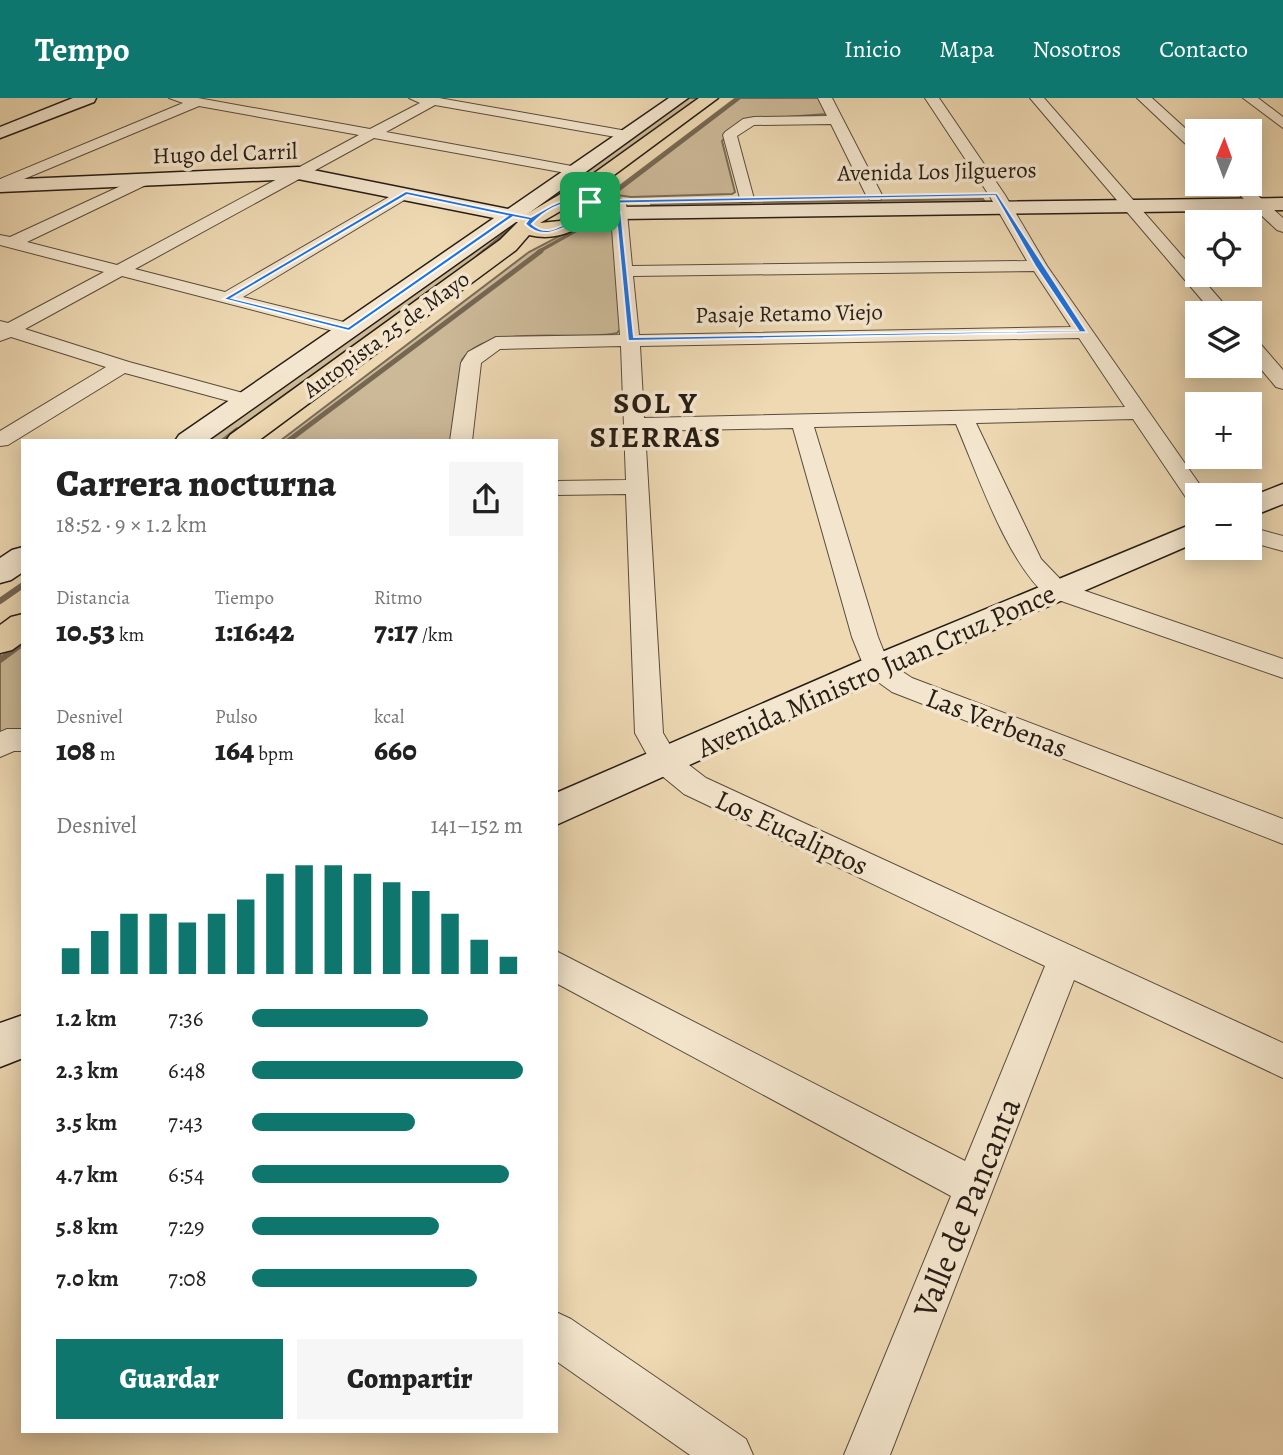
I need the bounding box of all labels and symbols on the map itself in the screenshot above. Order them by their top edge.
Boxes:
north arrow [1185,119,1262,196]
street label: Hugo del Carril [152,135,298,172]
street label: Avenida Los Jilgueros [836,154,1037,189]
pin [560,172,620,232]
street label: Autopista 25 de Mayo [296,263,476,406]
street label: Pasaje Retamo Viejo [695,296,883,331]
district label: SOL Y SIERRAS [590,383,722,457]
street label: Avenida Ministro Juan Cruz Ponce [690,575,1062,768]
street label: Las Verbenas [920,679,1073,767]
street label: Los Eucaliptos [709,781,874,885]
street label: Valle de Pancanta [901,1090,1031,1325]

